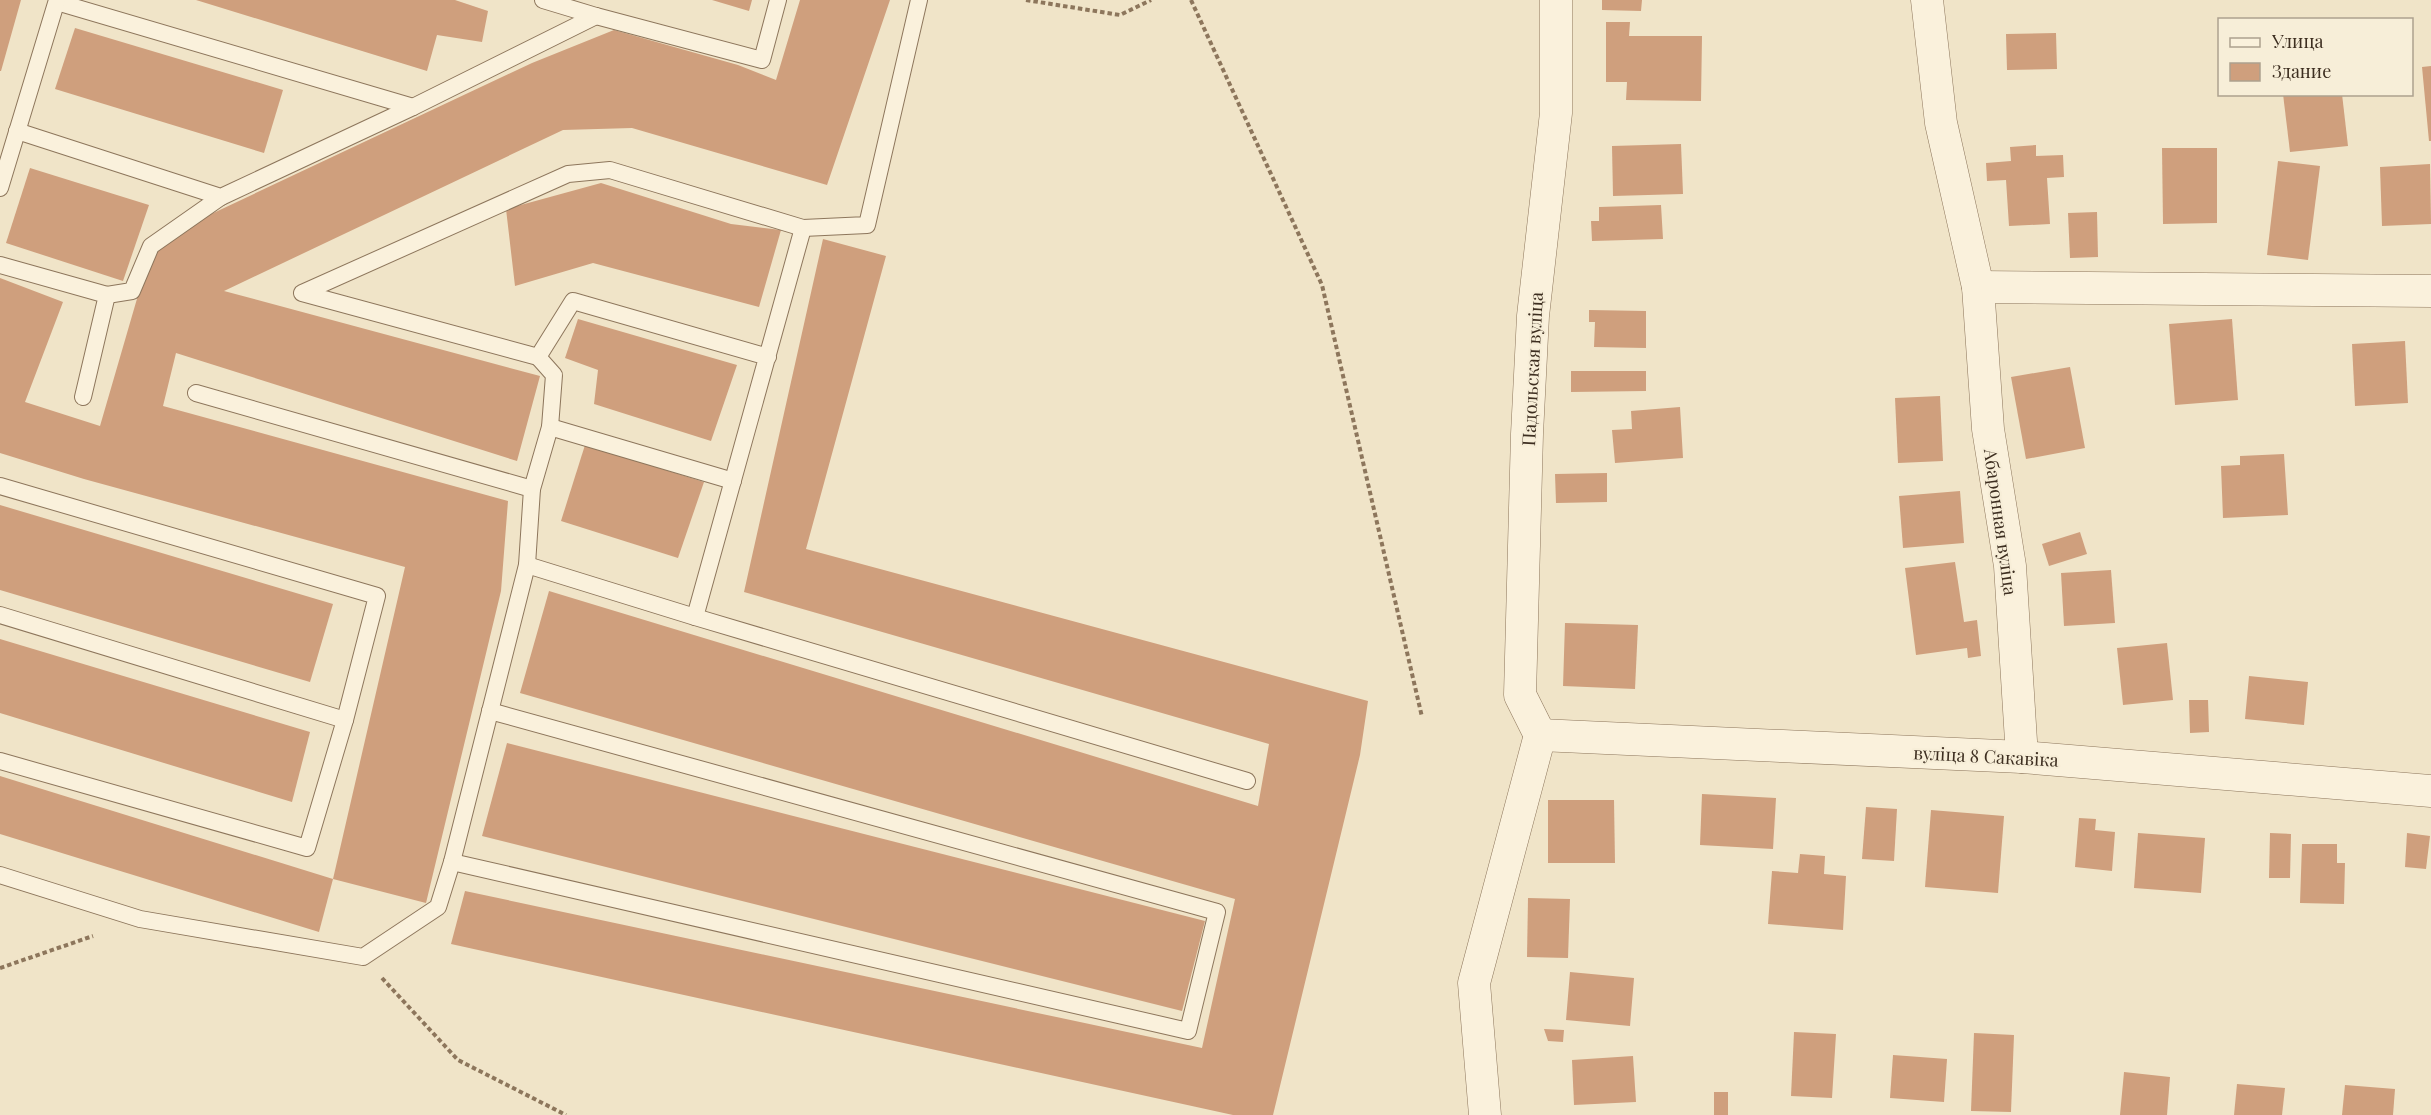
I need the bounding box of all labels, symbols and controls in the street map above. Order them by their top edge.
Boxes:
legend [2218,18,2413,96]
text: Улица [2271,29,2323,53]
text: Здание [2272,59,2331,83]
street label: Падольская вуліца [1516,291,1548,447]
street label: Абаронная вуліца [1979,446,2023,597]
street label: вуліца 8 Сакавіка [1913,740,2059,772]

